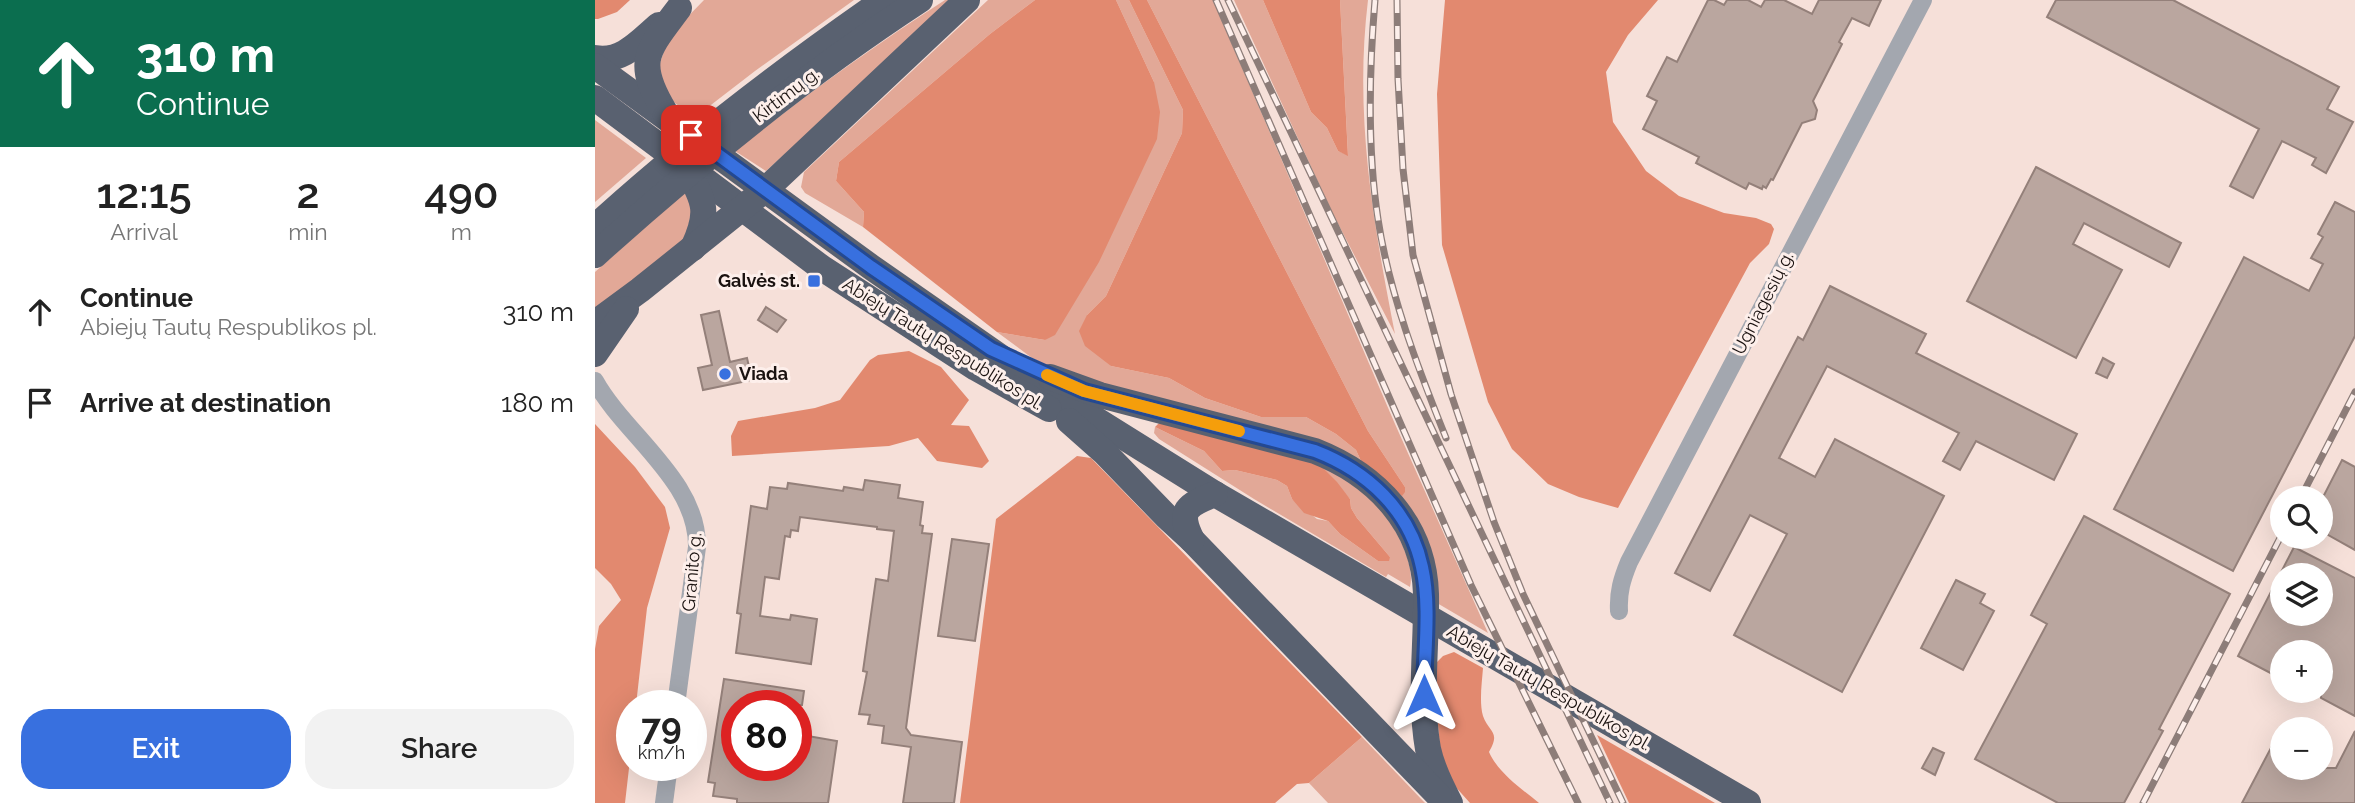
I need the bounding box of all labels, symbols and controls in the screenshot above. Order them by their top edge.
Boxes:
text: 310 m [136,26,275,83]
icon: ahead [21,28,112,119]
street label: Kirtimų g. [748,63,823,126]
text: Continue [136,85,270,122]
pin [661,105,721,165]
icon: arrive [672,116,710,154]
text: 12:15 [97,169,192,218]
text: 2 [296,169,319,218]
text: 490 [424,169,498,218]
text: Arrival [110,218,178,245]
text: min [288,218,328,245]
text: m [451,218,472,245]
street label: Ugniagesių g. [1728,248,1798,358]
place label: Galvės st. [718,270,800,291]
marker: Galvės st. [806,273,822,289]
street label: Abiejų Tautų Respublikos pl. [839,273,1047,414]
text: Continue [80,283,193,313]
icon: ahead [21,293,59,331]
text: 310 m [503,297,574,327]
text: Abiejų Tautų Respublikos pl. [80,313,377,340]
place label: Viada [739,363,788,384]
marker: Viada [717,366,733,382]
icon: arrive [21,384,59,422]
text: Arrive at destination [80,388,331,418]
text: 180 m [501,388,574,418]
map controls [2270,486,2333,780]
button: search [2270,486,2333,549]
street label: Granito g. [678,532,705,612]
button: layers [2270,563,2333,626]
street label: Abiejų Tautų Respublikos pl. [1443,620,1655,755]
button: + [2270,640,2333,703]
position arrow [1387,659,1461,733]
speed limit sign: 80 [721,690,812,781]
text: 79 [641,706,682,747]
button: Exit [21,709,291,789]
button: Share [305,709,574,789]
button: − [2270,717,2333,780]
text: km/h [638,742,685,763]

